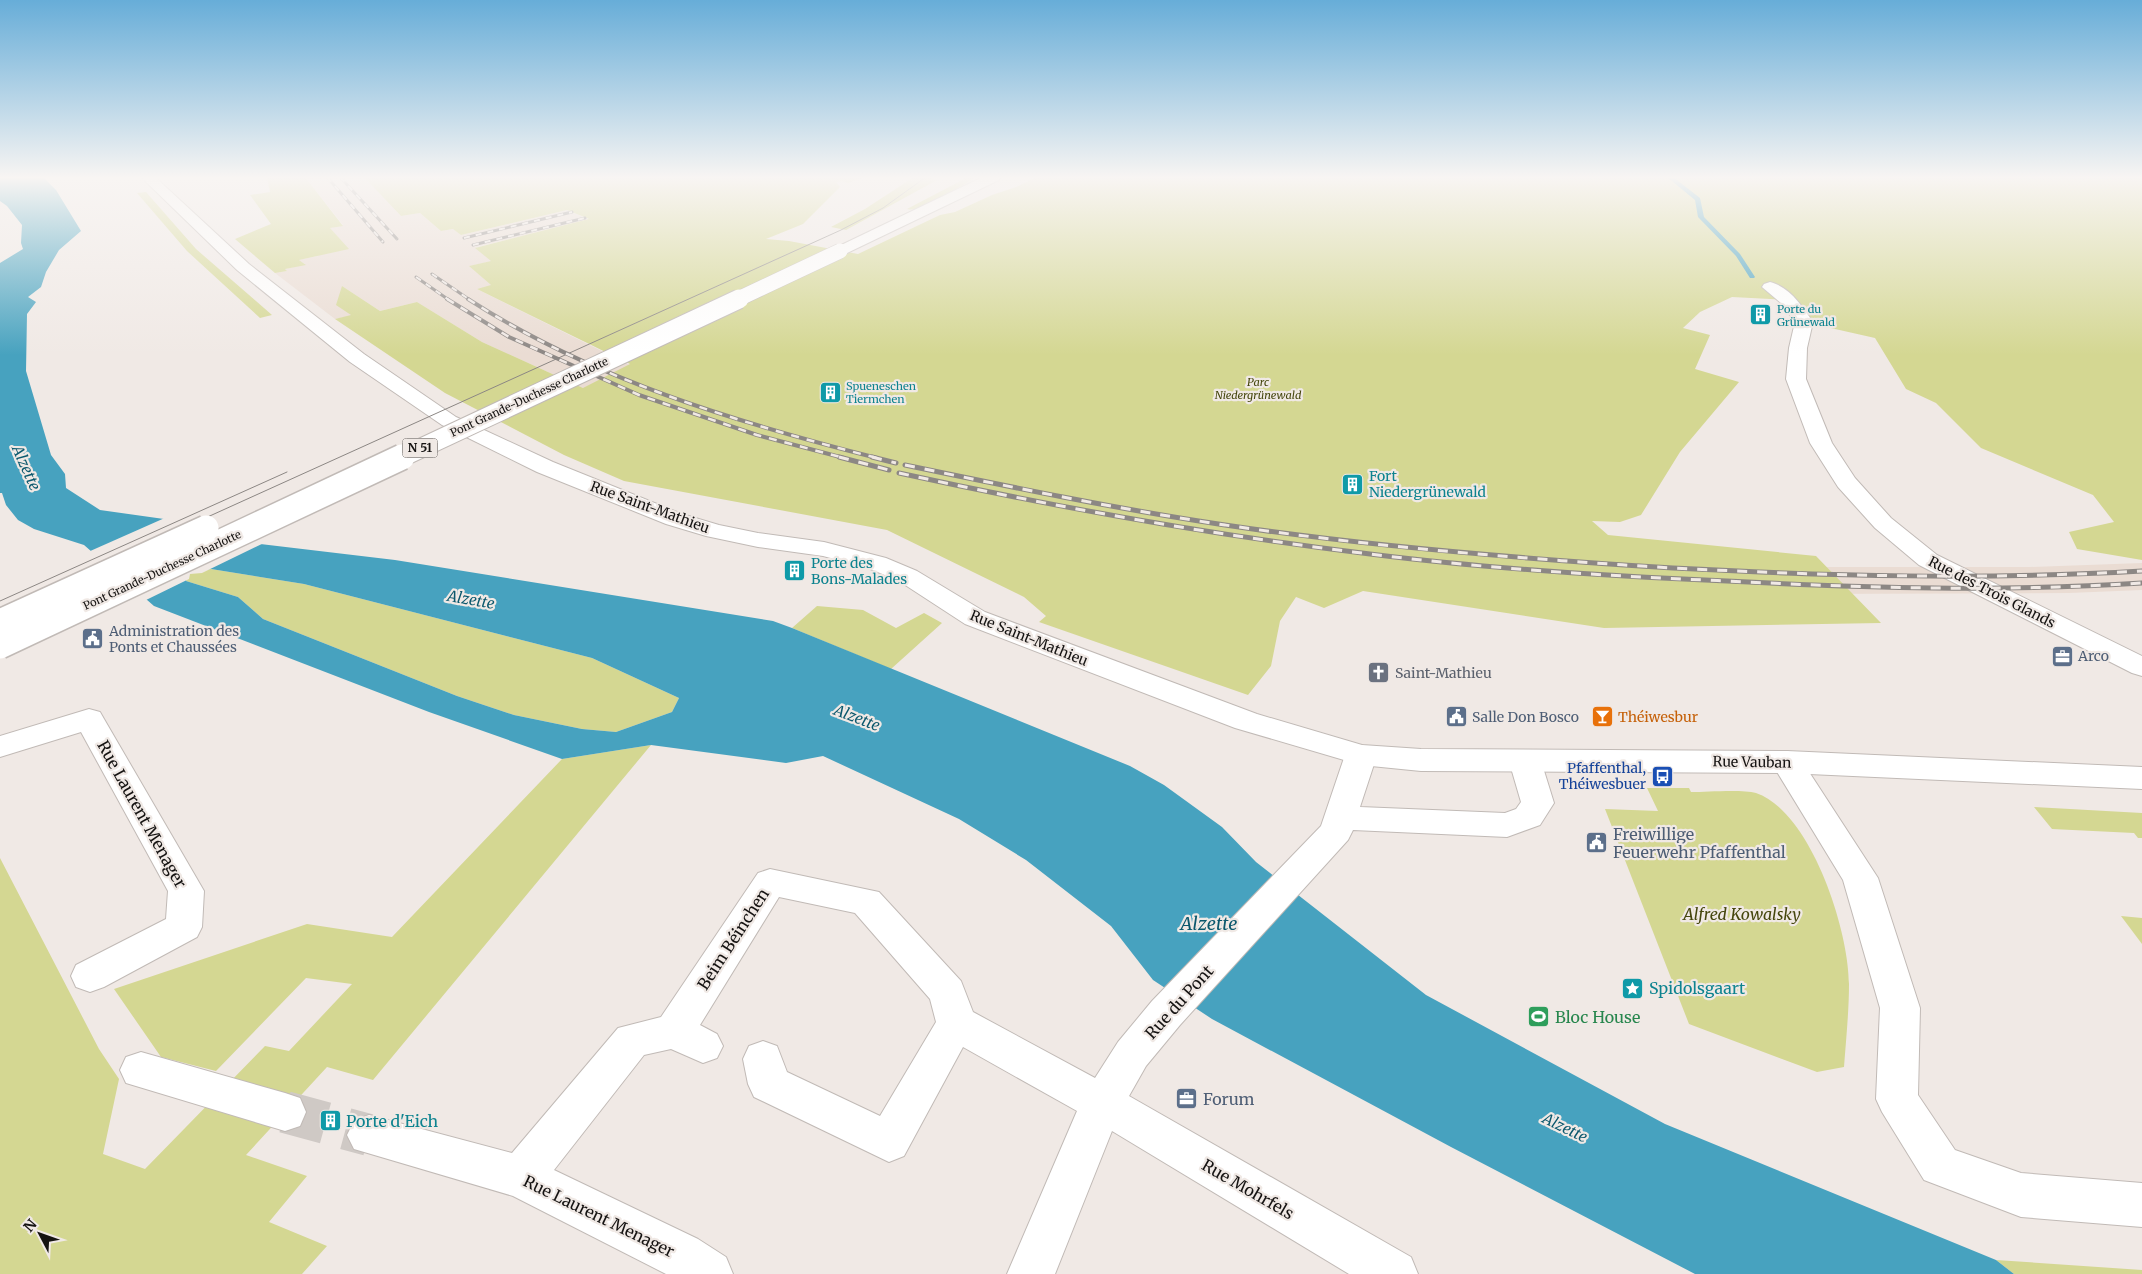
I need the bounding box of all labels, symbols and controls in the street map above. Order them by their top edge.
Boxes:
place label: Porte du Grünewald [1777,302,1835,329]
building icon: Porte du Grünewald [1749,303,1773,327]
street label: Pont Grande-Duchesse Charlotte [448,354,610,440]
park label: Parc Niedergrünewald [1215,375,1302,402]
place label: Spueneschen Tiermchen [846,379,917,406]
building icon: Spueneschen Tiermchen [818,380,842,404]
road number: N 51 [402,438,438,458]
water label: Alzette [8,441,45,494]
place label: Fort Niedergrünewald [1369,467,1487,501]
building icon: Fort Niedergrünewald [1341,472,1365,496]
street label: Rue Saint-Mathieu [588,477,712,537]
street label: Pont Grande-Duchesse Charlotte [81,527,243,613]
street label: Rue des Trois Glands [1926,552,2059,632]
place label: Porte des Bons-Malades [811,554,907,588]
building icon: Porte des Bons-Malades [783,559,807,583]
water label: Alzette [445,586,496,613]
street label: Rue Saint-Mathieu [967,606,1091,670]
place label: Administration des Ponts et Chaussées [108,622,239,656]
public building icon: Administration des Ponts et Chaussées [81,627,105,651]
office icon: Arco [2050,644,2074,668]
place label: Arco [2077,647,2109,665]
church icon: Saint-Mathieu [1367,661,1391,685]
place label: Saint-Mathieu [1395,664,1492,682]
water label: Alzette [831,700,883,735]
public building icon: Salle Don Bosco [1444,705,1468,729]
bar icon: Théiwesbur [1590,705,1614,729]
place label: Salle Don Bosco [1472,708,1579,726]
place label: Théiwesbur [1618,708,1698,726]
street label: Rue Laurent Menager [93,737,191,891]
street label: Rue Vauban [1713,752,1791,772]
place label: Pfaffenthal, Théiwesbuer [1559,759,1646,793]
bus stop icon: Pfaffenthal, Théiwesbuer [1650,764,1674,788]
place label: Freiwillige Feuerwehr Pfaffenthal [1613,824,1786,862]
public building icon: Freiwillige Feuerwehr Pfaffenthal [1585,831,1609,855]
street label: Beim Béinchen [693,884,773,993]
park label: Alfred Kowalsky [1681,904,1801,924]
water label: Alzette [1179,912,1237,935]
street label: Rue du Pont [1141,960,1218,1043]
place icon: Spidolsgaart [1621,976,1645,1000]
place label: Spidolsgaart [1649,978,1746,998]
sports icon: Bloc House [1527,1005,1551,1029]
place label: Bloc House [1555,1007,1640,1027]
office icon: Forum [1175,1087,1199,1111]
place label: Forum [1203,1089,1255,1109]
water label: Alzette [1539,1108,1591,1147]
building icon: Porte d'Eich [318,1109,342,1133]
place label: Porte d'Eich [346,1111,439,1131]
street label: Rue Mohrfels [1199,1155,1298,1223]
street label: Rue Laurent Menager [520,1171,678,1261]
north arrow [15,1209,65,1259]
text: N [20,1215,41,1236]

